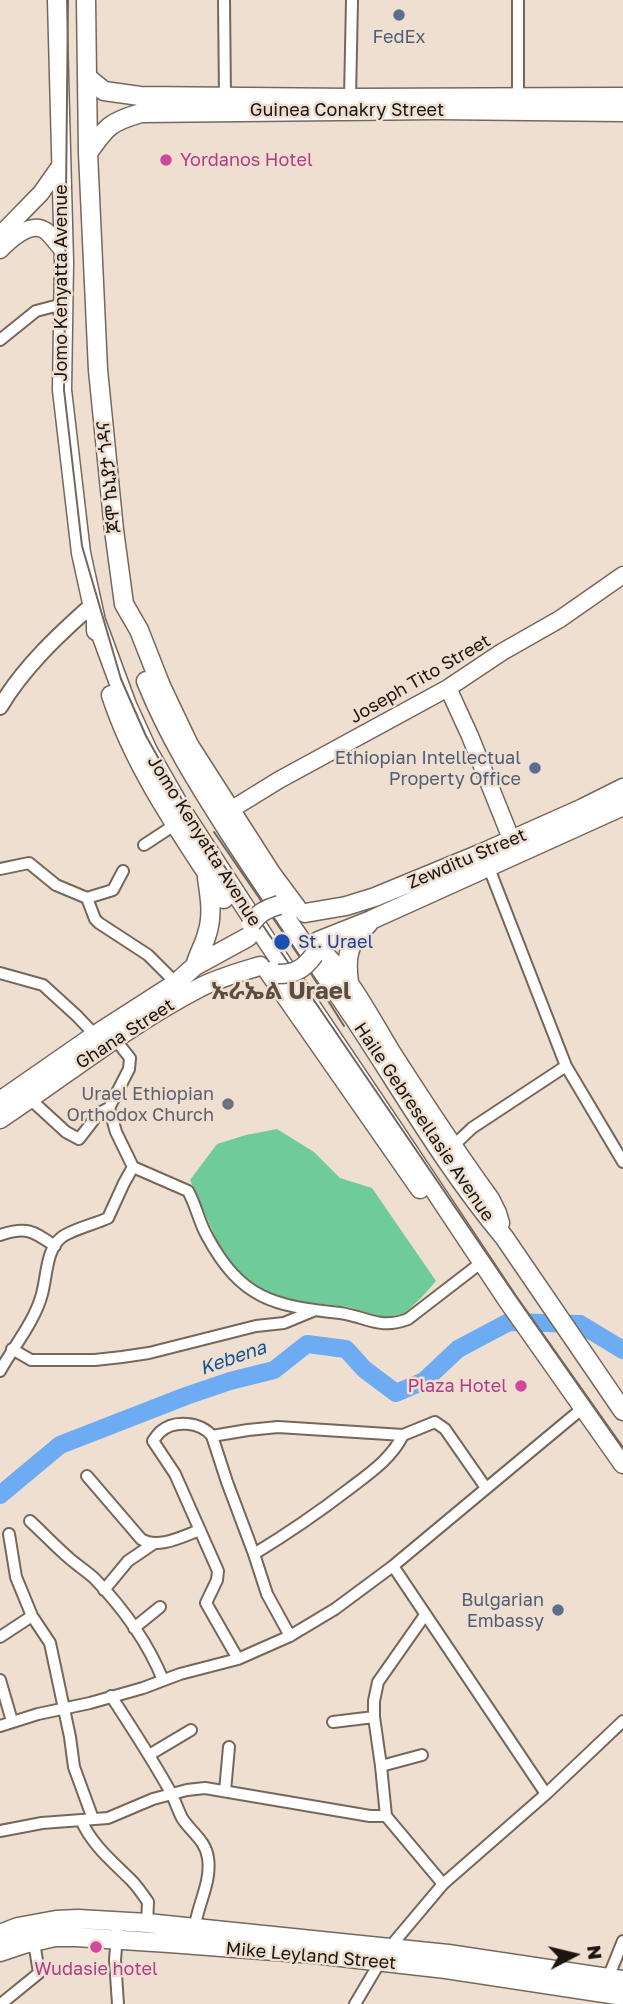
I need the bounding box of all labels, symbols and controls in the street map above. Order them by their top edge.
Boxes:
marker: FedEx [391,7,407,23]
place label: FedEx [373,26,425,48]
street label: Guinea Conakry Street [250,99,444,121]
place label: Yordanos Hotel [180,149,313,171]
marker: Yordanos Hotel [158,152,174,168]
street label: Jomo Kenyatta Avenue [50,184,72,382]
street label: ጆሞ ኬኒያታ ጎዳና [92,420,126,534]
street label: Joseph Tito Street [346,630,494,728]
place label: Ethiopian Intellectual Property Office [335,747,521,790]
street label: Jomo Kenyatta Avenue [143,752,265,930]
marker: Ethiopian Intellectual Property Office [527,760,543,776]
street label: Zewditu Street [404,824,530,894]
place label: St. Urael [298,931,373,953]
marker: St. Urael [272,932,292,952]
district label: ኡራኤል Urael [211,977,351,1005]
street label: Ghana Street [72,994,178,1074]
street label: Haile Gebresellasie Avenue [349,1018,499,1226]
place label: Urael Ethiopian Orthodox Church [66,1083,214,1126]
marker: Urael Ethiopian Orthodox Church [220,1096,236,1112]
water label: Kebena [197,1336,269,1380]
place label: Plaza Hotel [408,1375,507,1397]
marker: Plaza Hotel [513,1378,529,1394]
place label: Bulgarian Embassy [461,1589,544,1632]
marker: Bulgarian Embassy [550,1602,566,1618]
north arrow [539,1920,609,1990]
street label: Mike Leyland Street [225,1938,397,1974]
marker: Wudasie hotel [88,1939,104,1955]
text: N [583,1944,608,1961]
place label: Wudasie hotel [34,1958,158,1980]

